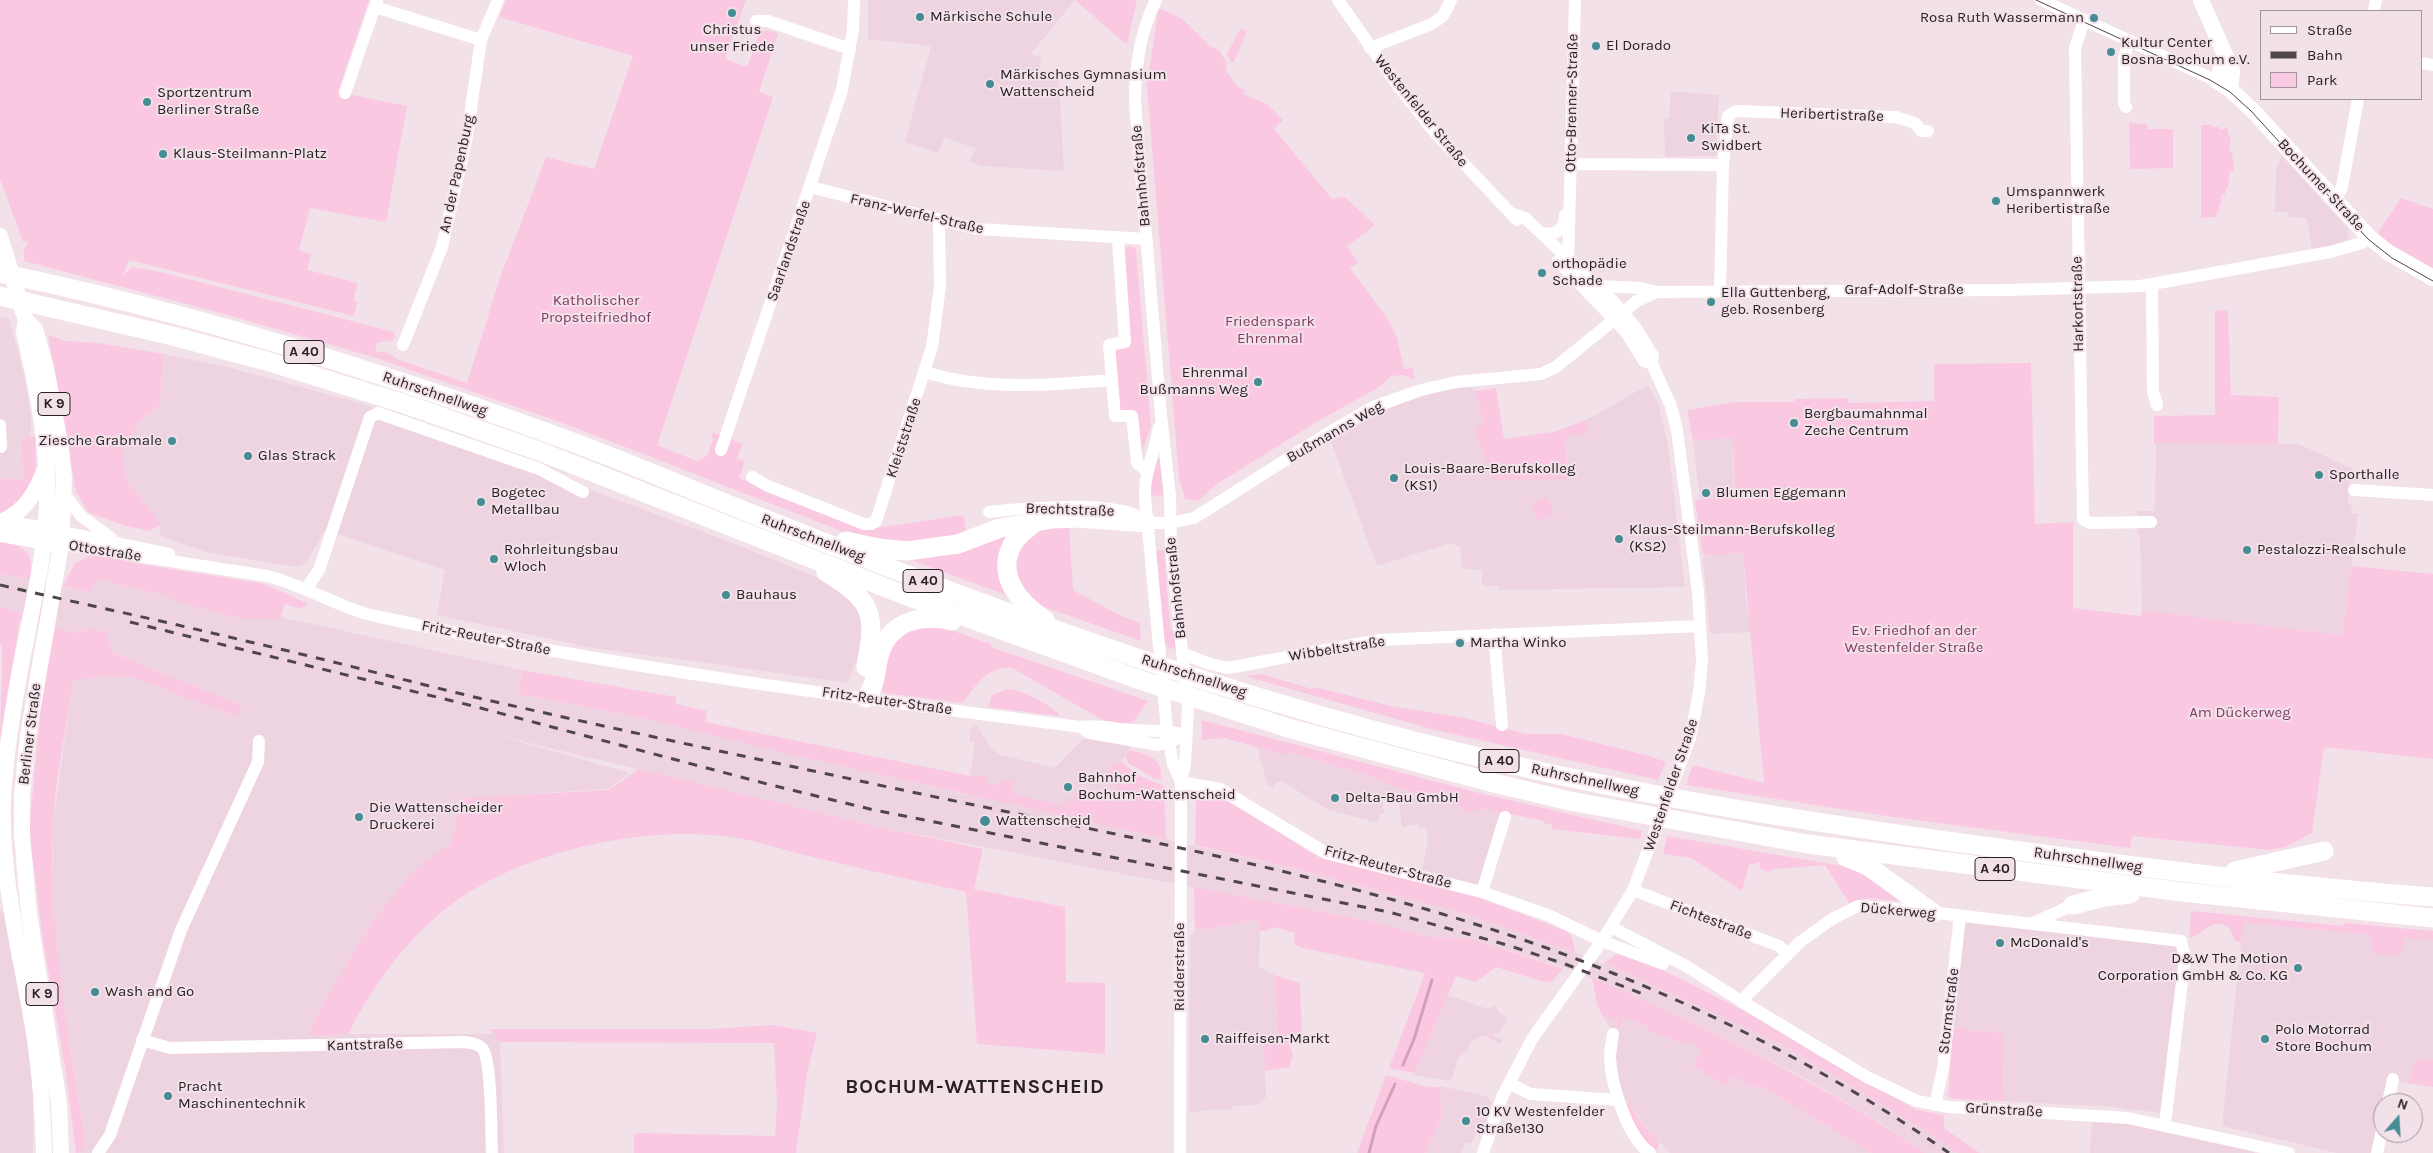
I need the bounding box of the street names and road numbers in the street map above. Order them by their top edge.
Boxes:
street label: Otto-Brenner-Straße [1562,34,1582,172]
street label: Westenfelder Straße [1370,51,1472,171]
street label: Heribertistraße [1780,104,1884,126]
street label: An der Papenburg [436,113,478,235]
street label: Bahnhofstraße [1128,124,1154,228]
street label: Bochumer Straße [2274,135,2368,235]
street label: Franz-Werfel-Straße [848,190,986,238]
street label: Saarlandstraße [763,198,815,304]
street label: Harkortstraße [2068,256,2088,352]
street label: Graf-Adolf-Straße [1844,281,1964,299]
road number: A 40 [284,341,324,364]
street label: Ruhrschnellweg [380,368,490,420]
road number: K 9 [38,392,70,416]
street label: Kleiststraße [883,396,925,480]
street label: Bußmanns Weg [1283,397,1387,467]
street label: Brechtstraße [1025,499,1115,521]
street label: Ruhrschnellweg [759,510,867,566]
street label: Ottostraße [67,536,143,566]
street label: Bahnhofstraße [1162,536,1190,640]
road number: A 40 [903,570,943,592]
street label: Fritz-Reuter-Straße [420,617,552,659]
street label: Wibbeltstraße [1288,632,1386,666]
street label: Ruhrschnellweg [1139,651,1249,701]
street label: Berliner Straße [15,682,45,786]
street label: Fritz-Reuter-Straße [821,683,953,719]
street label: Westenfelder Straße [1640,716,1702,854]
road number: A 40 [1479,749,1519,772]
street label: Ruhrschnellweg [1530,760,1640,800]
street label: Fritz-Reuter-Straße [1322,841,1454,893]
street label: Ruhrschnellweg [2032,843,2144,877]
road number: A 40 [1975,858,2015,881]
street label: Fichtestraße [1667,896,1755,944]
street label: Dückerweg [1860,899,1936,923]
street label: Ridderstraße [1171,923,1189,1011]
street label: Stormstraße [1935,967,1963,1055]
road number: K 9 [26,982,58,1006]
street label: Kantstraße [327,1035,403,1055]
street label: Grünstraße [1965,1099,2043,1121]

